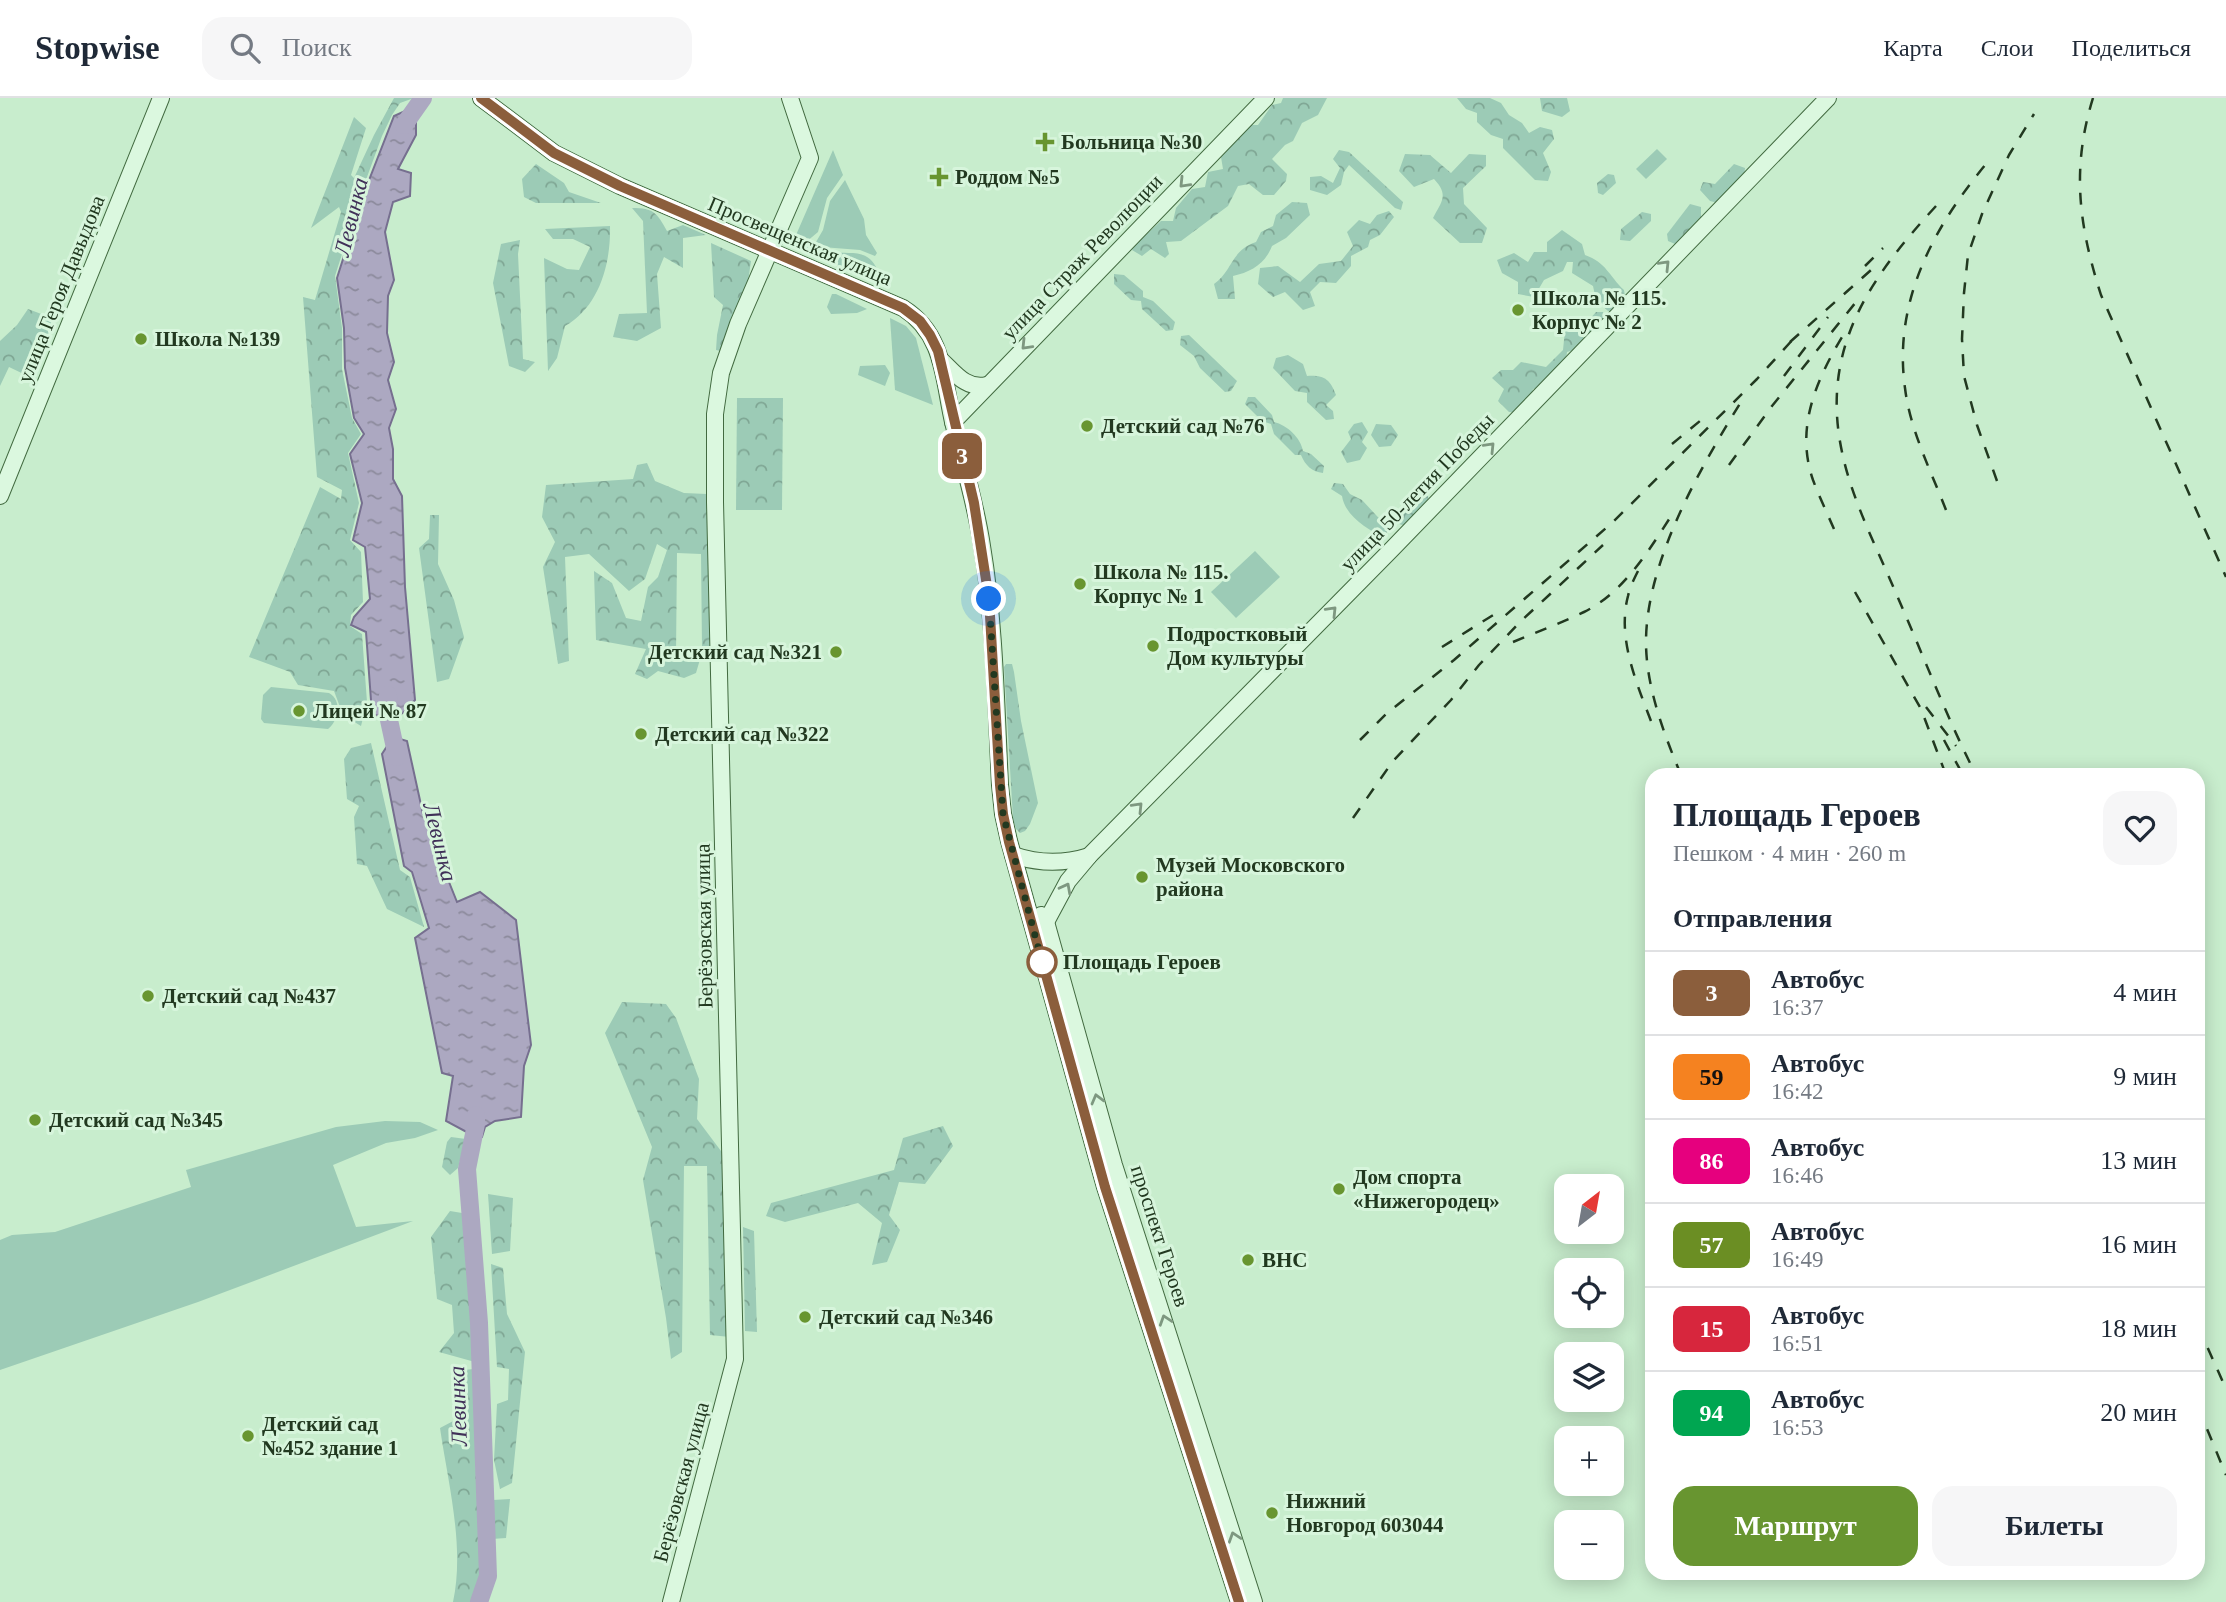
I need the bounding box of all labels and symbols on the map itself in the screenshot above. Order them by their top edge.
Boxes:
place label: Больница №30 [1061,130,1202,154]
marker: Больница №30 [1035,132,1055,152]
place label: Роддом №5 [955,165,1060,189]
marker: Роддом №5 [929,167,949,187]
street label: улица Страж Революции [997,169,1167,345]
one-way arrow [1180,174,1193,187]
water label: Левинка [329,175,373,260]
street label: улица Героя Давыдова [12,191,110,386]
street label: Просвещенская улица [705,191,896,291]
one-way arrow [1656,261,1669,274]
place label: Школа № 115. Корпус № 2 [1532,286,1667,334]
marker: Школа № 115. Корпус № 2 [1510,302,1526,318]
place label: Школа №139 [155,327,280,351]
marker: Школа №139 [133,331,149,347]
one-way arrow [1021,337,1034,350]
street label: улица 50-летия Победы [1335,408,1499,576]
place label: Детский сад №76 [1101,414,1265,438]
marker: Детский сад №76 [1079,418,1095,434]
line badge: 3 [939,433,985,479]
one-way arrow [1481,442,1494,455]
place label: Школа № 115. Корпус № 1 [1094,560,1229,608]
marker: Школа № 115. Корпус № 1 [1072,576,1088,592]
your location [971,581,1006,616]
one-way arrow [1323,606,1336,619]
place label: Подростковый Дом культуры [1167,622,1307,670]
marker: Подростковый Дом культуры [1145,638,1161,654]
place label: Детский сад №321 [648,640,822,664]
marker: Детский сад №321 [828,644,844,660]
place label: Лицей № 87 [313,699,427,723]
marker: Лицей № 87 [291,703,307,719]
place label: Детский сад №322 [655,722,829,746]
marker: Детский сад №322 [633,726,649,742]
water label: Левинка [418,799,462,884]
one-way arrow [1129,803,1142,816]
street label: Берёзовская улица [691,843,717,1009]
place label: Музей Московского района [1156,853,1345,901]
marker: Музей Московского района [1134,869,1150,885]
one-way arrow [1058,882,1071,895]
marker: Площадь Героев [1027,947,1057,977]
place label: Площадь Героев [1063,950,1221,974]
place label: Детский сад №437 [162,984,336,1008]
marker: Детский сад №437 [140,988,156,1004]
one-way arrow [1090,1093,1105,1105]
place label: Детский сад №345 [49,1108,223,1132]
marker: Детский сад №345 [27,1112,43,1128]
street label: проспект Героев [1126,1162,1194,1310]
place label: Дом спорта «Нижегородец» [1353,1165,1500,1213]
north arrow [1554,1174,1624,1244]
marker: Дом спорта «Нижегородец» [1331,1181,1347,1197]
place label: ВНС [1262,1248,1308,1272]
marker: ВНС [1240,1252,1256,1268]
place label: Детский сад №346 [819,1305,993,1329]
marker: Детский сад №346 [797,1309,813,1325]
one-way arrow [1158,1315,1173,1327]
water label: Левинка [444,1365,472,1448]
street label: Берёзовская улица [648,1399,714,1565]
place label: Детский сад №452 здание 1 [262,1412,398,1460]
marker: Детский сад №452 здание 1 [240,1428,256,1444]
place label: Нижний Новгород 603044 [1286,1489,1444,1537]
marker: Нижний Новгород 603044 [1264,1505,1280,1521]
one-way arrow [1227,1531,1242,1543]

